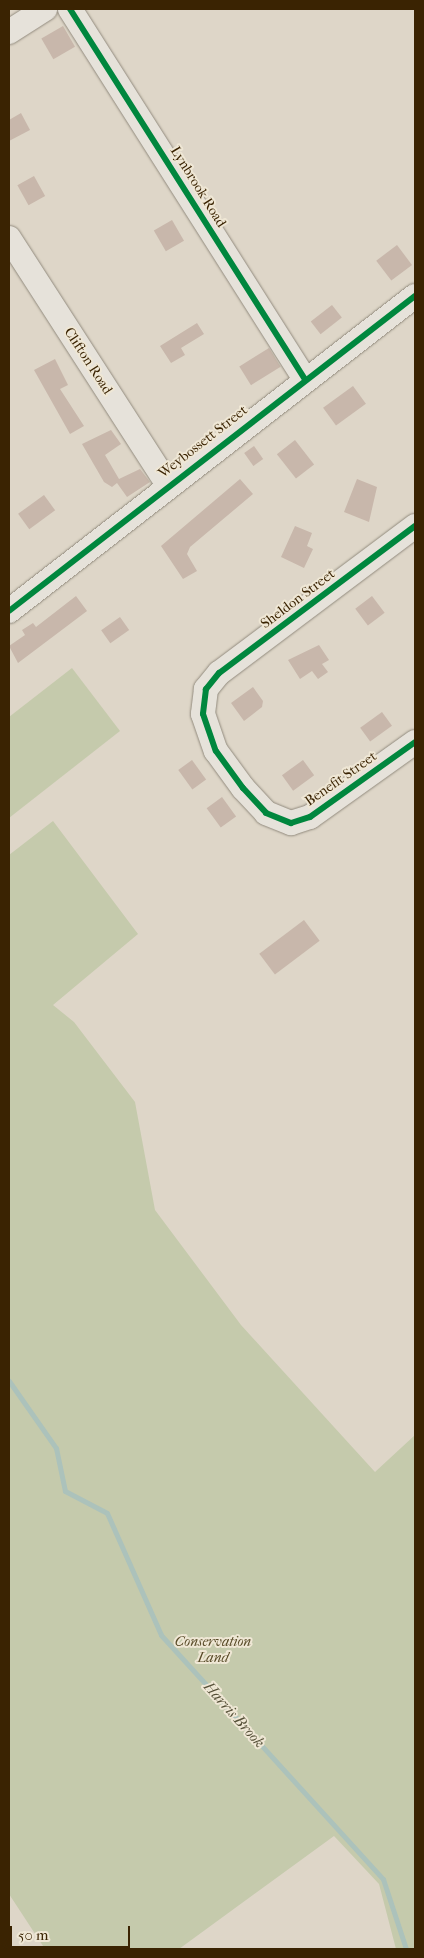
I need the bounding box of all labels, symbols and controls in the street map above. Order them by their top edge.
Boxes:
street label: Lynbrook Road [166,143,230,231]
street label: Clifton Road [60,324,116,398]
street label: Weybossett Street [155,402,251,482]
street label: Sheldon Street [258,566,338,632]
street label: Benefit Street [302,748,380,810]
park label: Conservation Land [175,1634,251,1666]
water label: Harris Brook [200,1678,268,1752]
scale bar [12,1916,132,1948]
text: 50 m [18,1926,48,1944]

